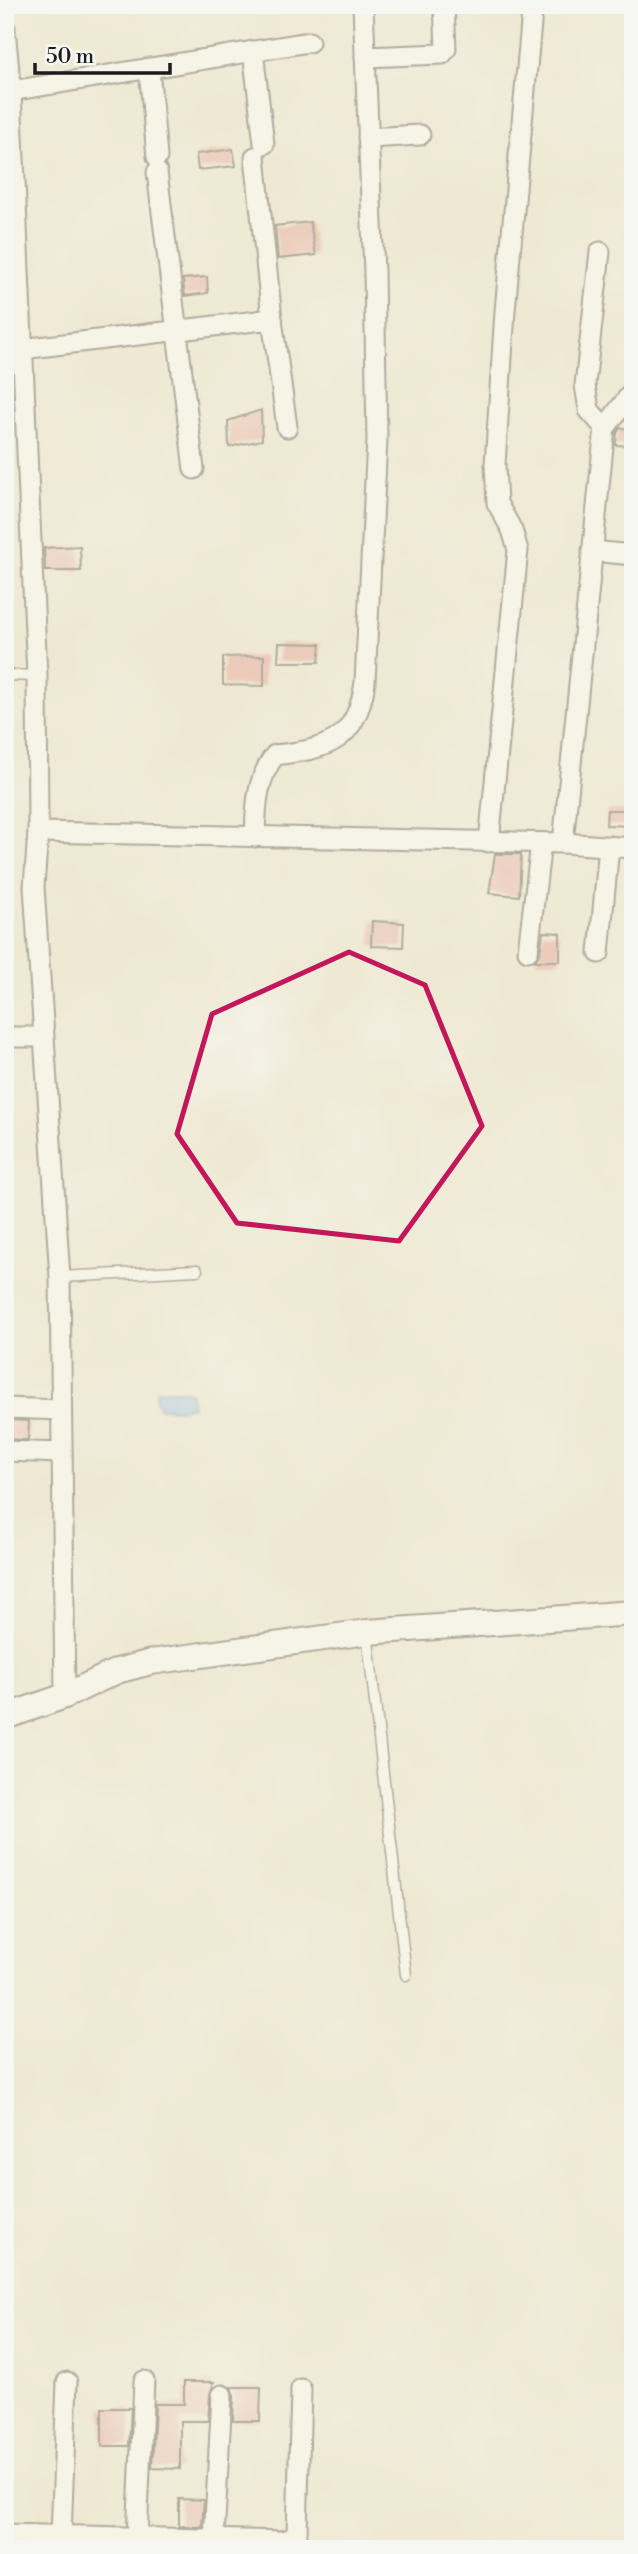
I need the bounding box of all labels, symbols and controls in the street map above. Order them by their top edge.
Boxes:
scale bar [35,32,170,76]
text: 50 m [46,44,94,70]

